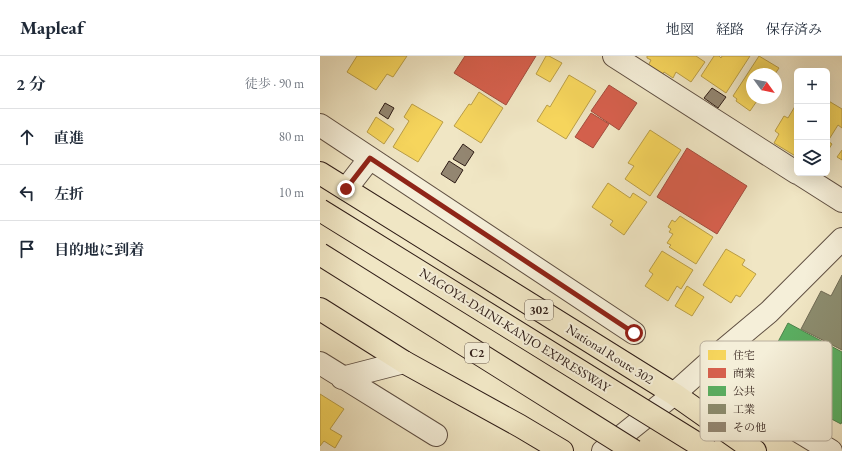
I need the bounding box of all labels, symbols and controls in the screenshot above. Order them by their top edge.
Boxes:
text: Mapleaf [20,15,84,40]
text: 地図 [666,20,694,38]
text: 経路 [716,20,744,38]
text: 保存済み [766,20,822,38]
north arrow [746,68,782,104]
map controls [794,68,830,176]
button: + [794,68,830,104]
text: 2 分 [16,73,46,95]
text: 徒歩 · 90 m [245,75,304,92]
button: − [794,104,830,140]
icon: ahead [16,126,38,148]
text: 直進 [54,128,84,147]
text: 80 m [279,128,304,145]
button: layers [794,140,830,176]
route end [337,180,355,198]
icon: left [16,182,38,204]
text: 左折 [54,184,84,203]
text: 10 m [279,184,304,201]
icon: arrive [16,238,38,260]
text: 目的地に到着 [54,240,144,259]
street label: NAGOYA-DAINI-KANJO EXPRESSWAY [416,264,615,397]
road number: 302 [525,300,553,320]
street label: National Route 302 [563,320,658,388]
route start [625,324,643,342]
legend [700,341,832,441]
road number: C2 [465,343,489,363]
text: 住宅 [733,348,755,362]
text: 商業 [733,366,755,380]
text: 公共 [733,384,755,398]
text: 工業 [733,402,755,416]
text: その他 [733,420,766,434]

